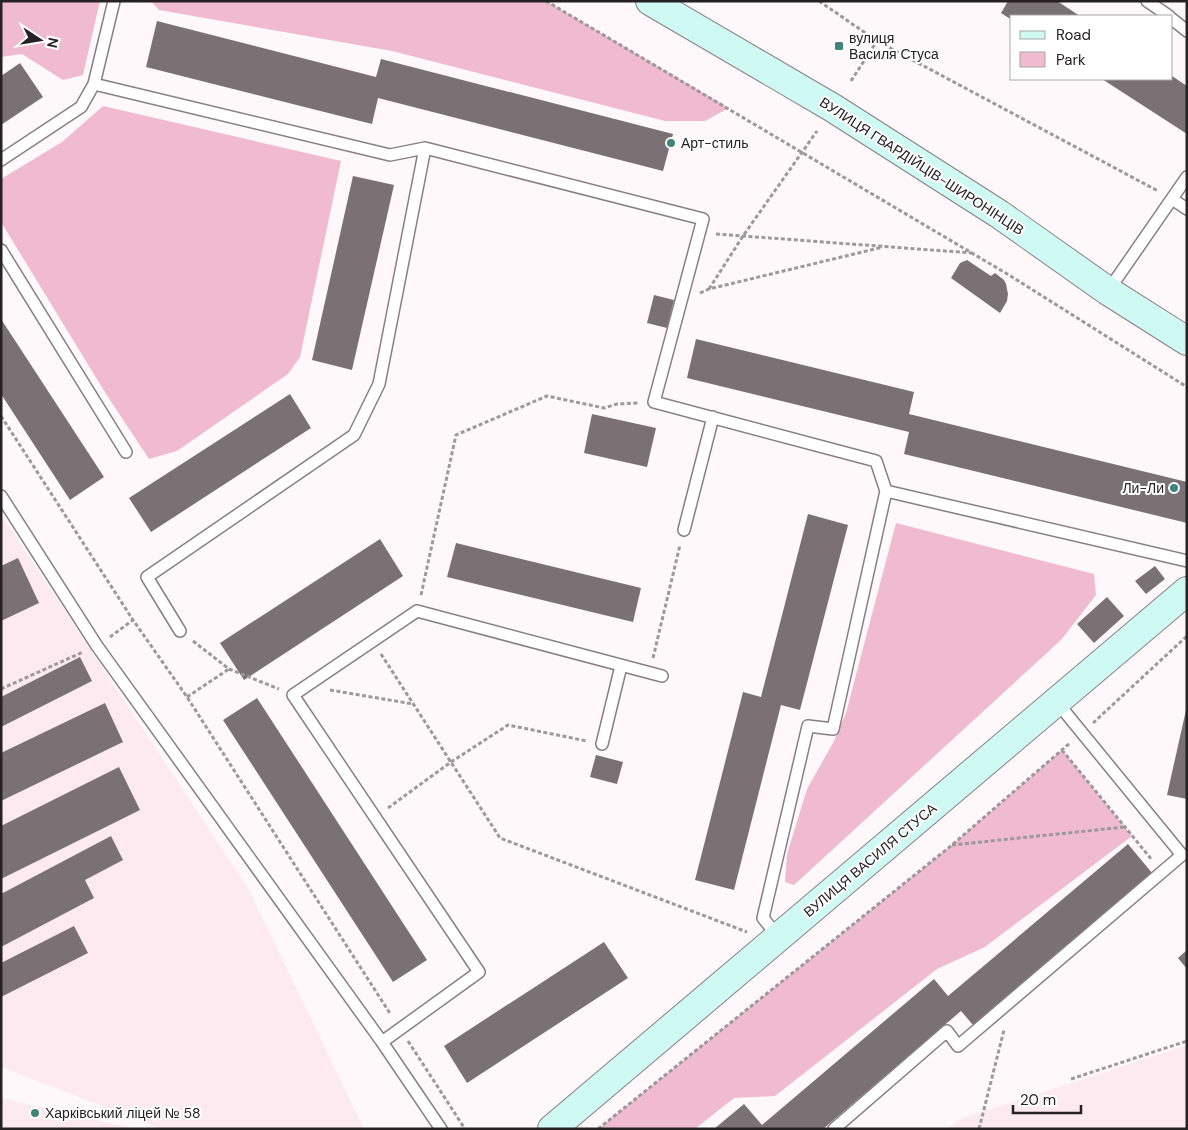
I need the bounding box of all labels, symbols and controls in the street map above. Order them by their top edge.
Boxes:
north arrow [15,15,65,65]
legend [1010,15,1173,80]
text: Road [1056,25,1091,45]
place label: вулиця Василя Стуса [849,29,939,63]
text: N [43,36,63,50]
marker: вулиця Василя Стуса [833,40,845,52]
text: Park [1056,50,1086,70]
street label: ВУЛИЦЯ ГВАРДІЙЦІВ-ШИРОНІНЦІВ [816,93,1028,239]
place label: Арт-стиль [681,134,749,152]
marker: Арт-стиль [665,137,677,149]
place label: Ли-Ли [1122,479,1164,497]
marker: Ли-Ли [1168,482,1180,494]
street label: ВУЛИЦЯ ВАСИЛЯ СТУСА [800,799,941,921]
scale bar [1013,1082,1080,1114]
text: 20 m [1020,1090,1056,1110]
place label: Харківський ліцей № 58 [45,1104,200,1122]
marker: Харківський ліцей № 58 [29,1107,41,1119]

